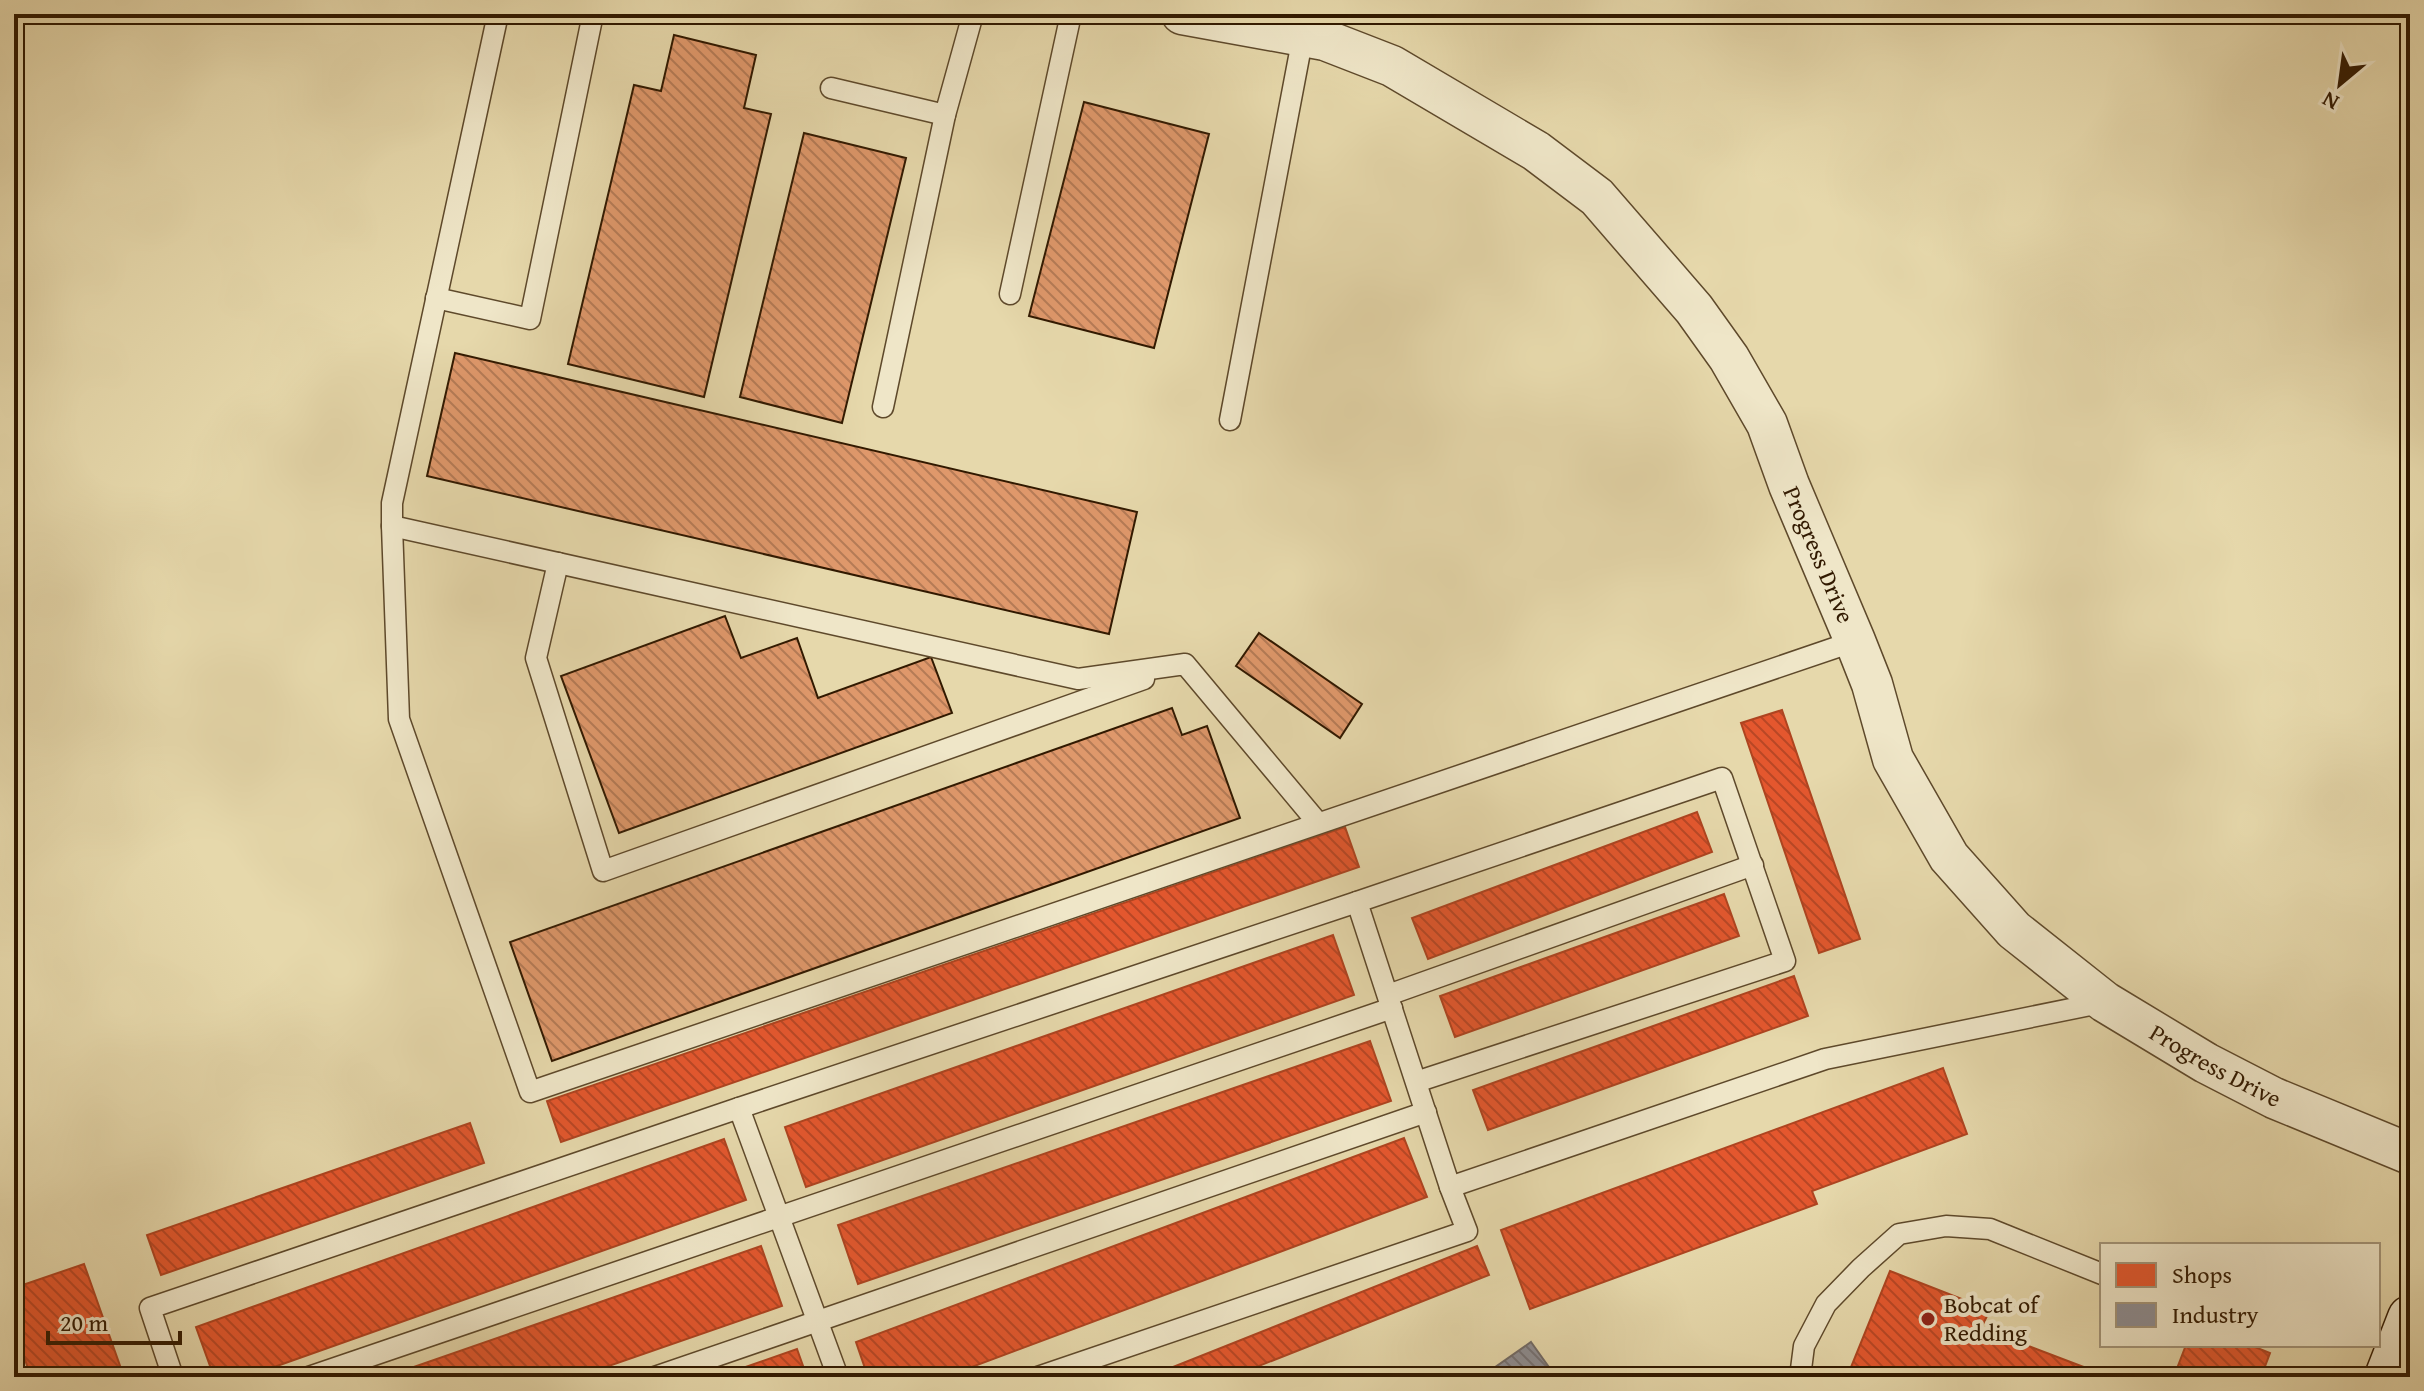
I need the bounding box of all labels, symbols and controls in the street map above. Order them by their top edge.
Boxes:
north arrow [2300,44,2380,124]
text: N [2316,84,2344,119]
street label: Progress Drive [1774,481,1863,629]
street label: Progress Drive [2143,1015,2286,1116]
legend [2100,1243,2380,1347]
text: Shops [2172,1257,2232,1292]
place label: Bobcat of Redding [1944,1287,2040,1350]
scale bar [48,1295,180,1345]
text: Industry [2172,1297,2259,1332]
text: 20 m [60,1305,108,1340]
marker: Bobcat of Redding [1919,1310,1937,1328]

